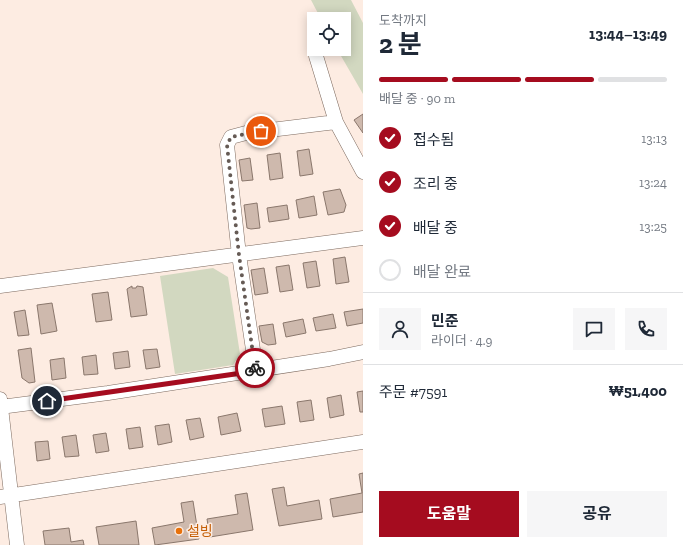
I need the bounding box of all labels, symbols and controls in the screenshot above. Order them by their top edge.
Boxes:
map controls [307,12,351,56]
button: locate [307,12,351,56]
text: 도착까지 [379,13,427,28]
text: 13:44–13:49 [589,25,667,43]
text: 2 분 [379,28,422,60]
text: 배달 중 · 90 m [379,91,455,106]
pin [244,114,278,148]
icon: bag [250,120,272,142]
icon: check [379,127,401,149]
text: 접수됨 [413,131,454,149]
text: 13:13 [641,131,667,146]
icon: check [379,171,401,193]
text: 조리 중 [413,175,458,193]
text: 13:24 [639,175,667,190]
icon: check [379,215,401,237]
text: 배달 중 [413,219,458,237]
text: 13:25 [639,219,667,234]
text: 배달 완료 [413,263,472,281]
button: person [379,308,421,350]
button: chat [573,308,615,350]
button: phone [625,308,667,350]
text: 민준 [431,312,459,330]
text: 라이더 · 4.9 [431,333,492,348]
courier [235,348,275,388]
icon: bike [244,357,266,379]
text: ₩51,400 [608,382,667,400]
text: 주문 #7591 [379,383,447,401]
pin [30,384,64,418]
icon: home [36,390,58,412]
button: 도움말 [379,491,519,537]
button: 공유 [527,491,667,537]
place label: 설빙 [187,523,213,540]
marker: 설빙 [174,526,184,536]

